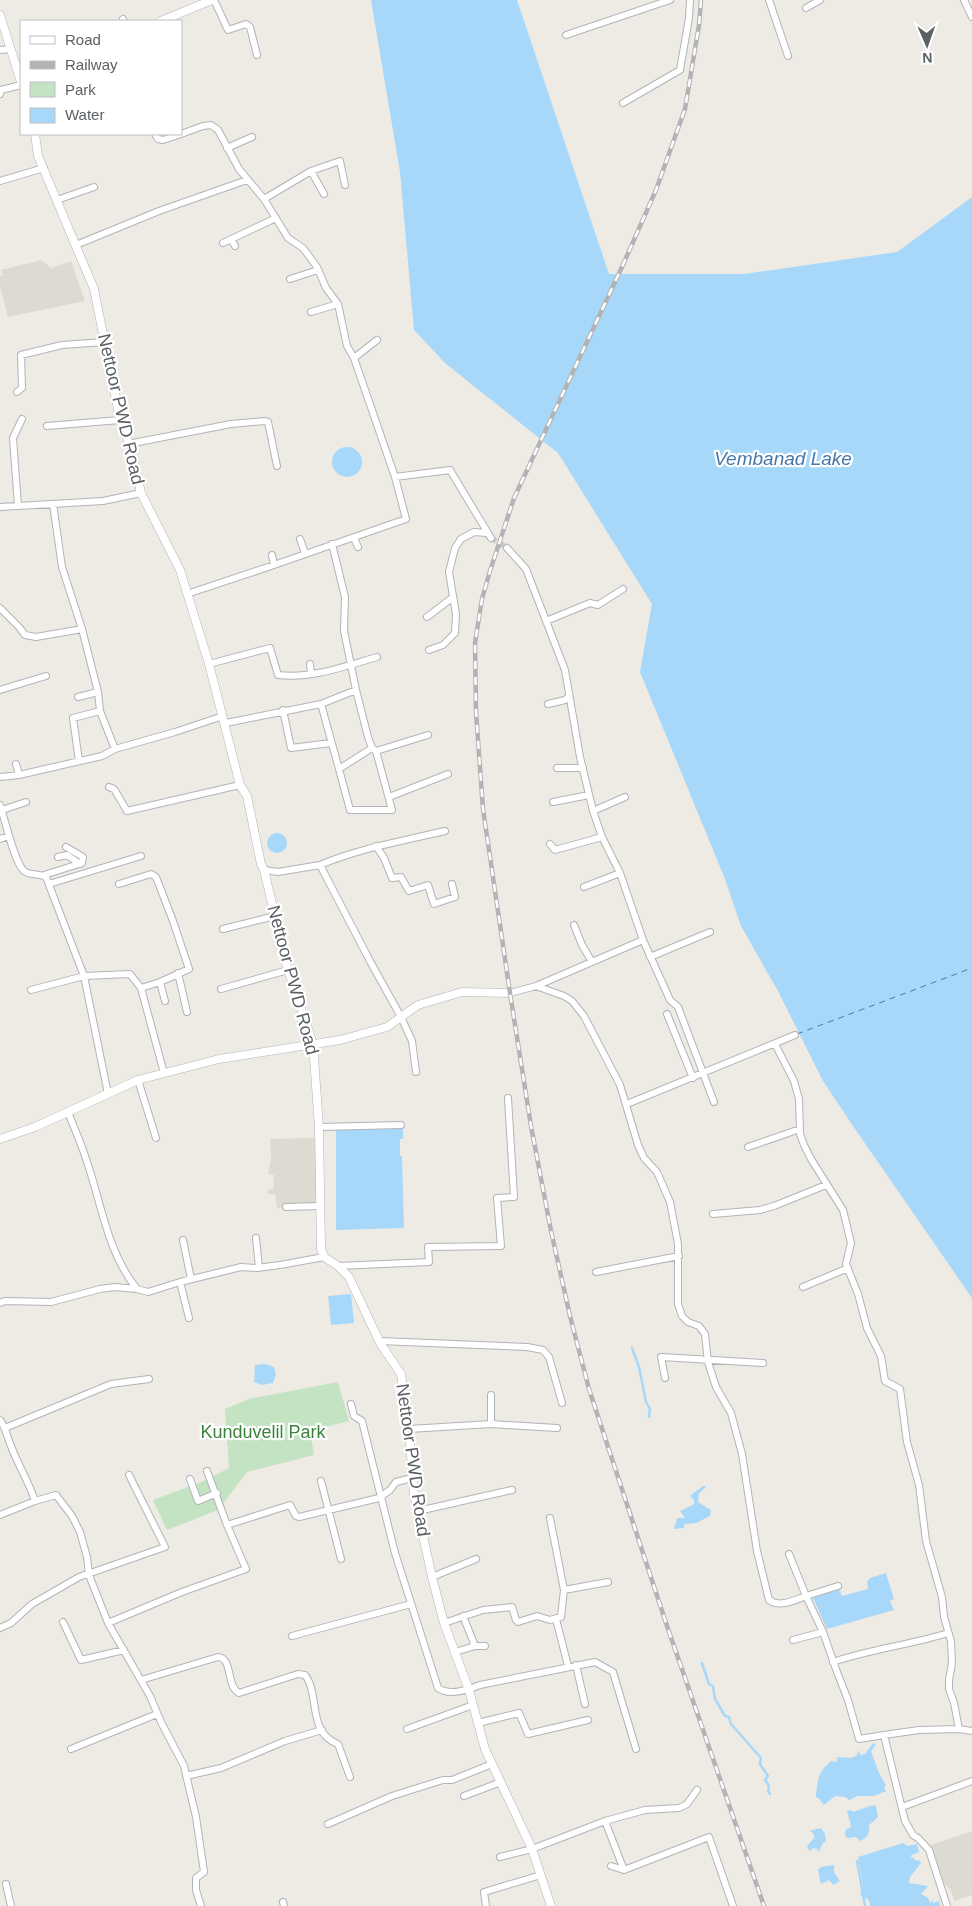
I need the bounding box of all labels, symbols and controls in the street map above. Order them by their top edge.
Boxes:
legend [20,20,182,135]
north arrow [902,20,952,70]
text: Road [65,31,101,48]
text: N [922,50,933,66]
text: Railway [65,56,118,73]
text: Park [65,81,96,98]
text: Water [65,106,104,123]
street label: Nettoor PWD Road [94,332,148,486]
water label: Vembanad Lake [714,448,852,469]
street label: Nettoor PWD Road [263,903,323,1057]
street label: Nettoor PWD Road [392,1382,434,1538]
park label: Kunduvelil Park [200,1422,327,1442]

